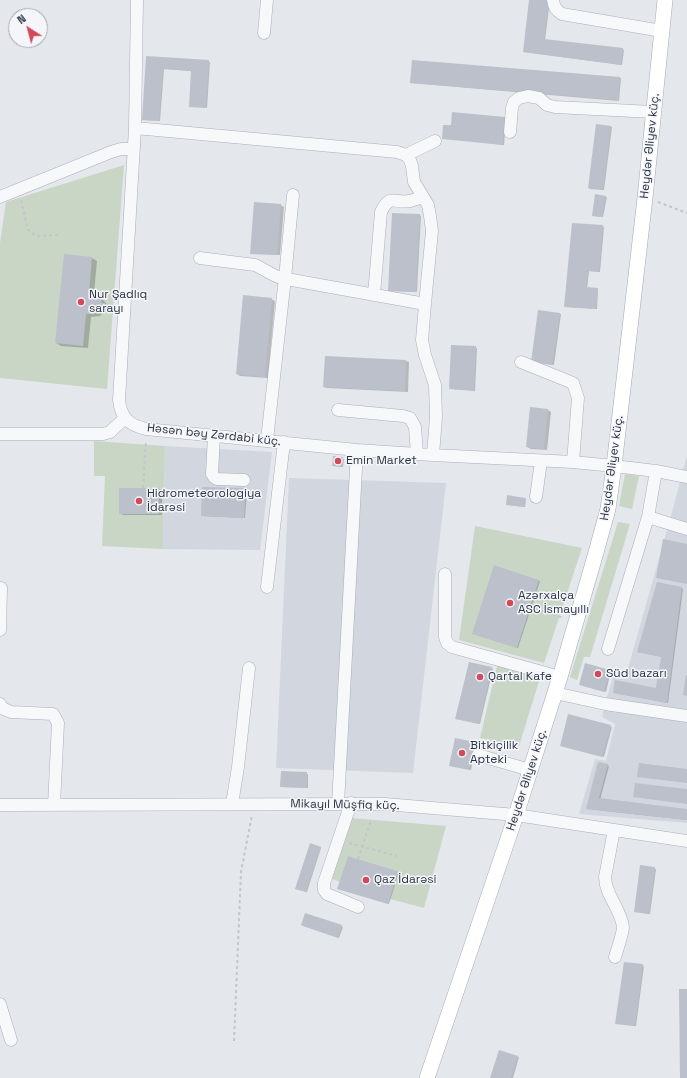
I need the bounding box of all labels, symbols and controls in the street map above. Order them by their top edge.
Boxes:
north arrow [8,8,48,48]
text: N [14,11,29,27]
street label: Heydər Əliyev küç. [637,92,663,200]
place label: Nur Şadlıq sarayı [89,288,147,316]
marker: Nur Şadlıq sarayı [76,297,86,307]
street label: Heydər Əliyev küç. [597,414,627,522]
street label: Həsən bəy Zərdabi küç. [146,421,282,449]
place label: Emin Market [346,454,417,468]
marker: Emin Market [333,456,343,466]
place label: Hidrometeorologiya İdarəsi [147,487,261,515]
marker: Hidrometeorologiya İdarəsi [134,496,144,506]
place label: Azərxalça ASC İsmayıllı [518,589,589,617]
marker: Azərxalça ASC İsmayıllı [505,598,515,608]
place label: Süd bazarı [606,667,667,681]
marker: Süd bazarı [593,669,603,679]
place label: Qartal Kafe [488,670,552,684]
marker: Qartal Kafe [475,672,485,682]
street label: Heydər Əliyev küç. [504,727,550,833]
place label: Bitkiçilik Apteki [470,739,518,767]
marker: Bitkiçilik Apteki [457,748,467,758]
street label: Mikayıl Müşfiq küç. [290,797,400,813]
place label: Qaz İdarəsi [374,873,436,887]
marker: Qaz İdarəsi [361,875,371,885]

